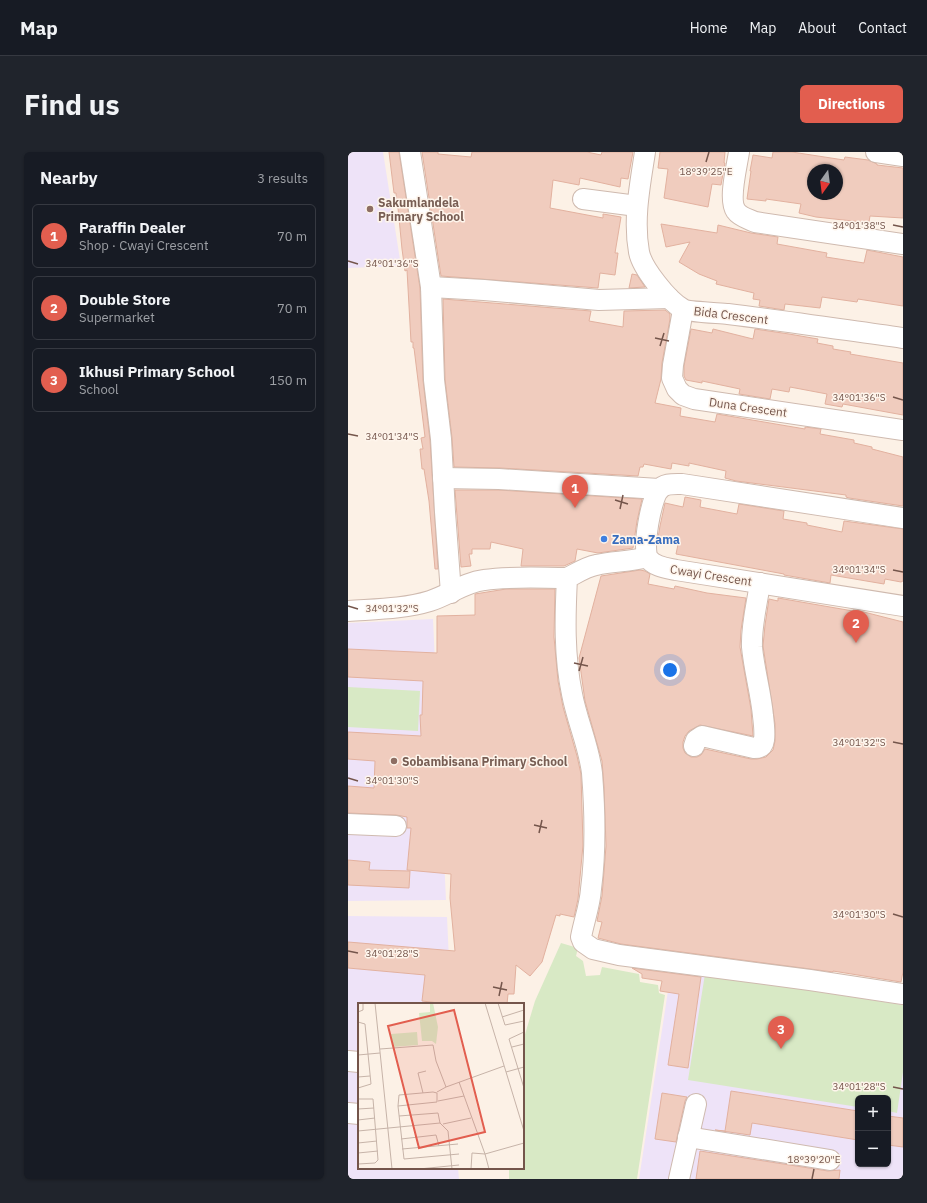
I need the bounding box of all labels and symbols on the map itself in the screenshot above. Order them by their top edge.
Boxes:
north arrow [807,164,843,200]
text: 18°39'25"E [679,165,733,178]
place label: Sakumlandela Primary School [378,195,464,224]
marker: Sakumlandela Primary School [365,204,375,214]
text: 34°01'38"S [832,219,886,232]
text: 34°01'36"S [365,257,419,270]
street label: Bida Crescent [693,303,769,327]
text: 34°01'36"S [832,391,886,404]
street label: Duna Crescent [708,394,788,420]
text: 34°01'34"S [365,430,419,443]
pin: 1 [562,475,588,508]
place label: Zama-Zama [612,532,680,547]
marker: Zama-Zama [599,534,609,544]
street label: Cwayi Crescent [669,561,753,589]
text: 34°01'34"S [832,563,886,576]
text: 34°01'32"S [365,602,419,615]
pin: 2 [843,610,869,643]
your location [660,660,680,680]
text: 34°01'32"S [832,736,886,749]
place label: Sobambisana Primary School [402,754,568,769]
marker: Sobambisana Primary School [389,756,399,766]
text: 34°01'30"S [365,774,419,787]
text: 34°01'30"S [832,908,886,921]
text: 34°01'28"S [365,947,419,960]
inset map [358,1003,524,1169]
pin: 3 [768,1016,794,1049]
text: 34°01'28"S [832,1080,886,1093]
text: 18°39'20"E [787,1153,841,1166]

